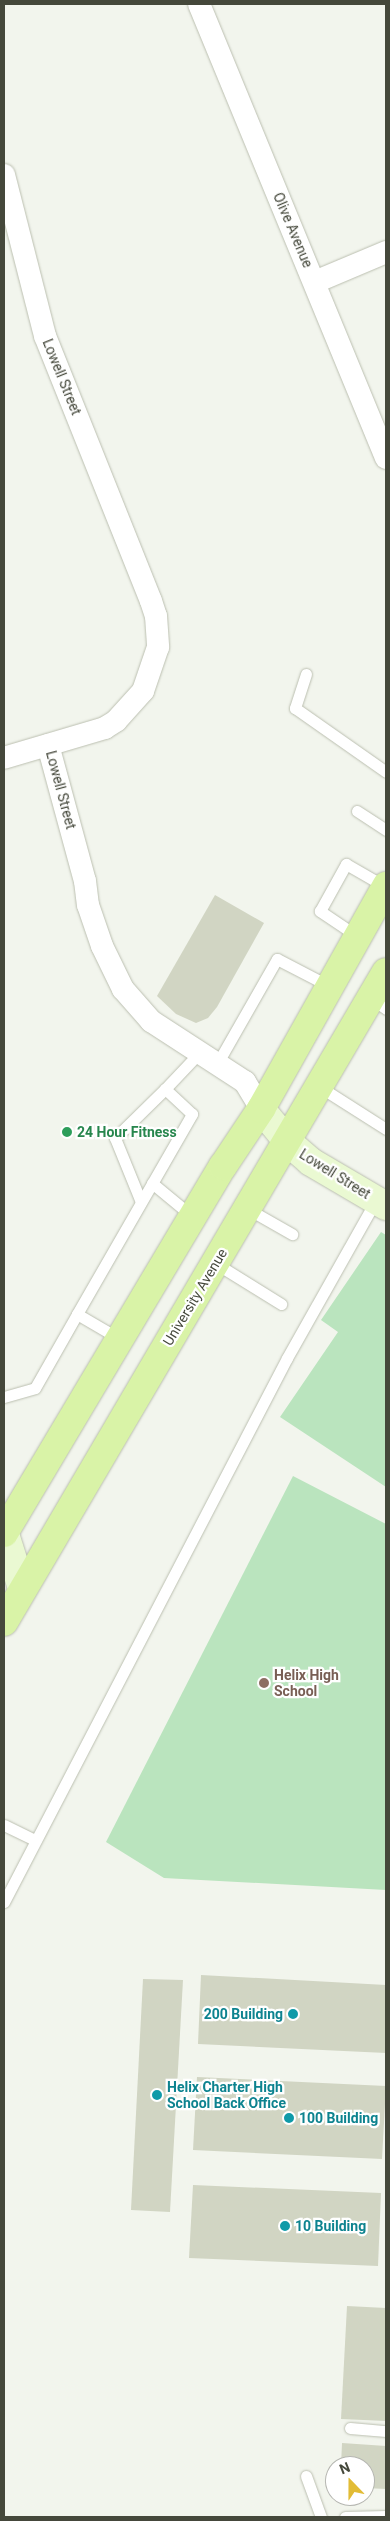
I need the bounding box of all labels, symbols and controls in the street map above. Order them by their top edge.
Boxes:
street label: Olive Avenue [270,190,316,270]
street label: Lowell Street [39,336,85,418]
street label: Lowell Street [42,749,80,831]
place label: 24 Hour Fitness [77,1124,177,1140]
marker: 24 Hour Fitness [61,1126,73,1138]
street label: Lowell Street [296,1145,374,1203]
street label: University Avenue [159,1245,231,1349]
place label: Helix High School [274,1667,339,1700]
marker: Helix High School [258,1677,270,1689]
place label: 200 Building [204,2006,283,2022]
marker: 200 Building [287,2008,299,2020]
place label: Helix Charter High School Back Office [167,2079,286,2112]
marker: Helix Charter High School Back Office [151,2089,163,2101]
place label: 100 Building [299,2110,378,2126]
marker: 100 Building [283,2112,295,2124]
place label: 10 Building [295,2218,366,2234]
marker: 10 Building [279,2220,291,2232]
north arrow [325,2456,375,2506]
text: N [337,2459,352,2477]

